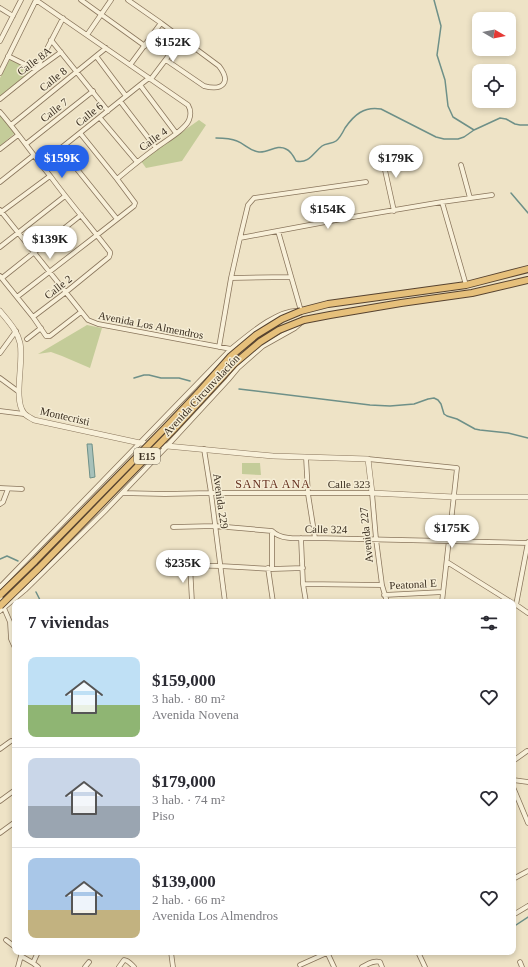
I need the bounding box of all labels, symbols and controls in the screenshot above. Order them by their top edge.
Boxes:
north arrow [472,12,516,56]
map controls [472,12,516,108]
pin: $152K [145,29,201,63]
text: $152K [155,34,191,49]
street label: Calle 8A [14,44,54,78]
street label: Calle 8 [37,64,69,94]
button: locate [472,64,516,108]
street label: Calle 7 [38,95,70,124]
street label: Calle 6 [73,99,105,129]
street label: Calle 4 [137,125,170,153]
pin: $159K [34,145,90,179]
pin: $179K [368,145,424,179]
text: $159K [44,150,80,165]
text: $179K [378,150,414,165]
pin: $154K [300,196,356,230]
text: $154K [310,201,346,216]
pin: $139K [22,226,78,260]
text: $139K [32,231,68,246]
street label: Calle 2 [42,273,74,301]
street label: Avenida Los Almendros [97,309,205,341]
street label: Avenida Circunvalación [160,352,242,438]
street label: Montecristi [39,404,91,428]
road number: E15 [134,448,160,464]
street label: Avenida 229 [211,473,231,530]
district label: SANTA ANA [235,477,311,491]
street label: Calle 323 [328,478,371,490]
street label: Avenida 227 [357,506,375,563]
pin: $175K [424,515,480,549]
text: $175K [434,520,470,535]
street label: Calle 324 [305,523,348,535]
pin: $235K [155,550,211,584]
text: $235K [165,555,201,570]
street label: Peatonal E [389,577,437,591]
icon: filters [478,612,500,634]
text: 7 viviendas [28,613,109,632]
text: $159,000 [152,671,216,690]
icon: home [60,673,108,721]
icon: heart [478,686,500,708]
text: 3 hab. · 80 m² [152,691,225,706]
text: Avenida Novena [152,707,239,722]
text: $179,000 [152,772,216,791]
icon: home [60,774,108,822]
icon: heart [478,787,500,809]
text: 3 hab. · 74 m² [152,792,225,807]
text: Piso [152,808,174,823]
text: $139,000 [152,872,216,891]
icon: home [60,874,108,922]
icon: heart [478,887,500,909]
text: 2 hab. · 66 m² [152,892,225,907]
text: Avenida Los Almendros [152,908,278,923]

